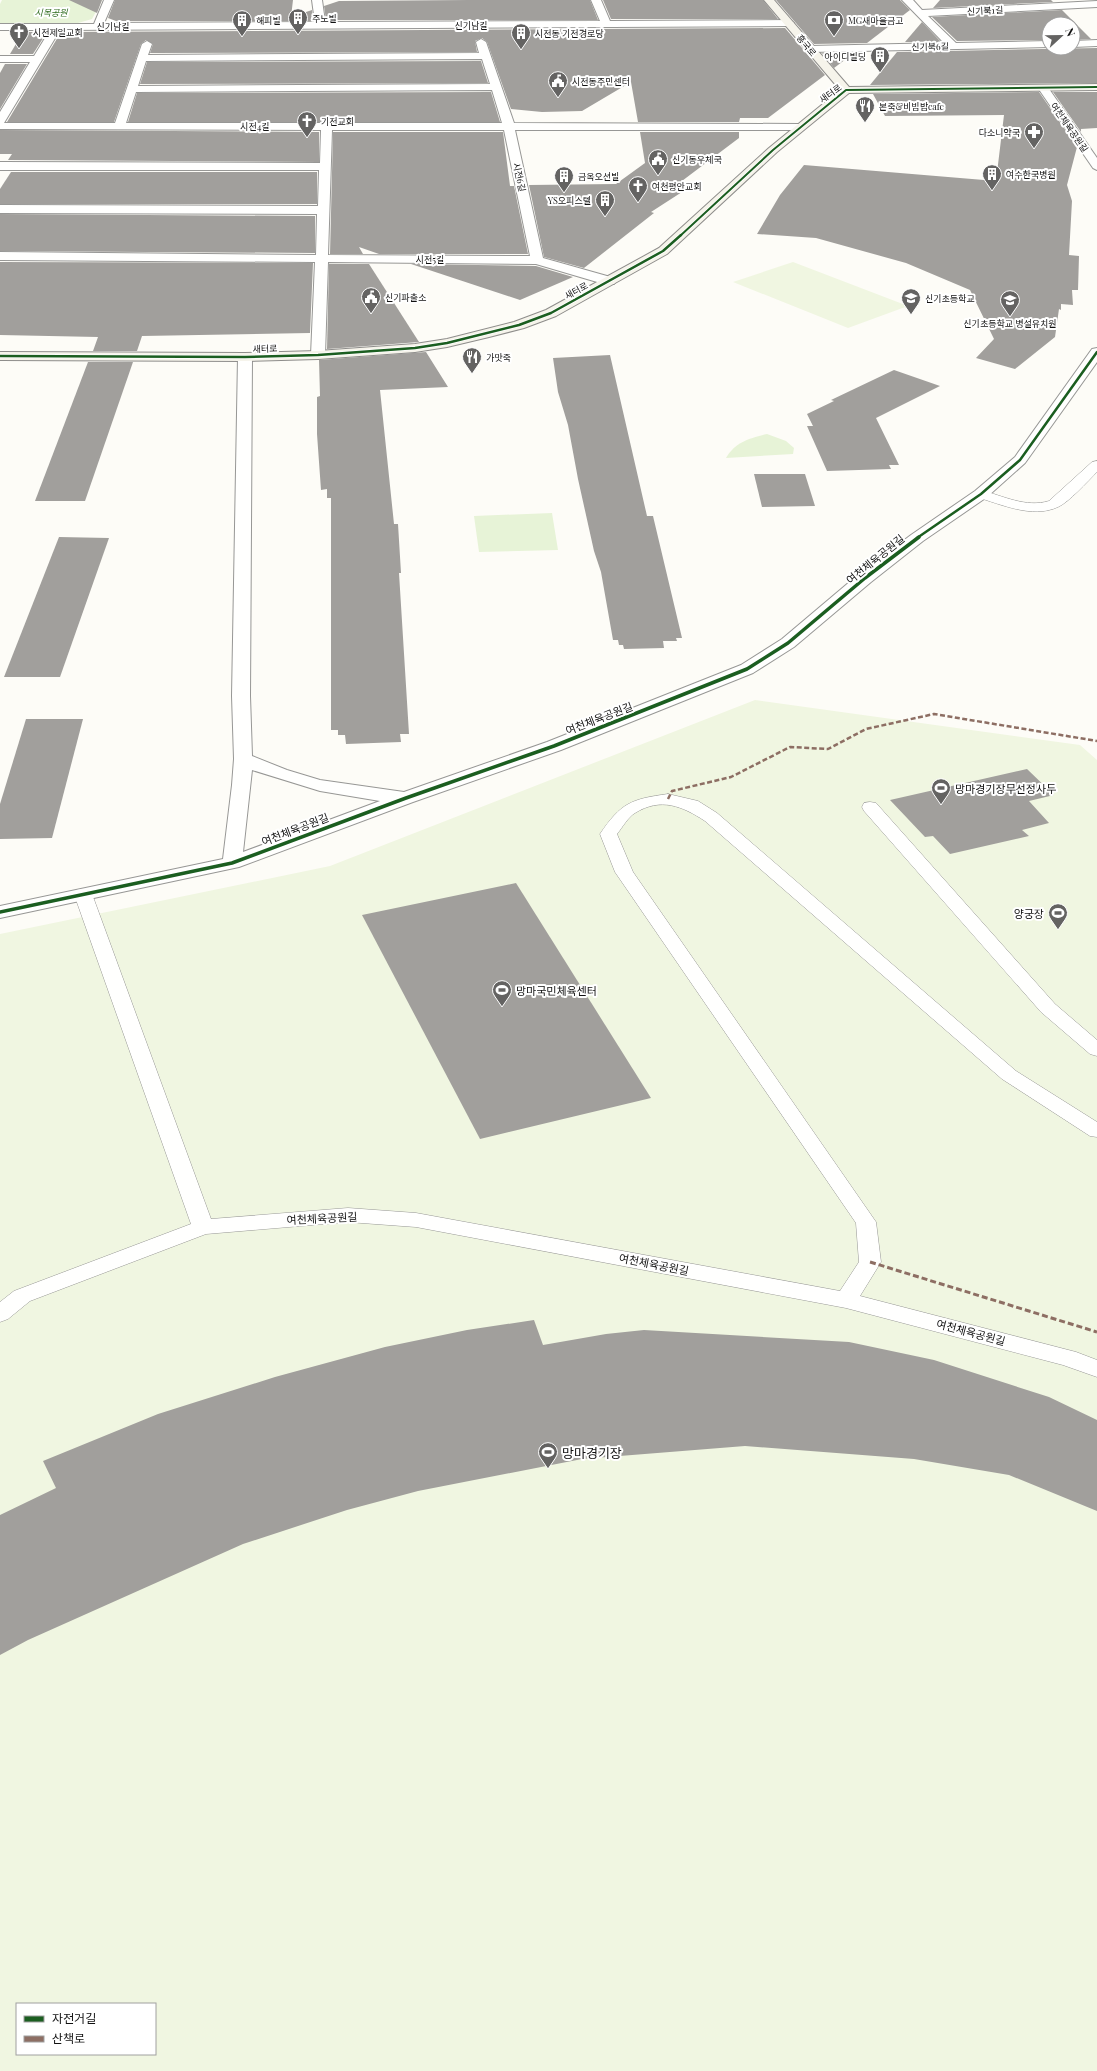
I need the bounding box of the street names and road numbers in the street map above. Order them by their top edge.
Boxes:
street label: 신기북1길 [966,3,1004,17]
street label: 신기남길 [454,19,488,31]
street label: 신기남길 [96,20,130,32]
street label: 흥국로 [794,32,820,58]
street label: 신기북6길 [911,40,949,52]
street label: 새터로 [816,81,844,105]
street label: 여천체육공원길 [1048,100,1092,154]
street label: 시전4길 [240,120,270,132]
street label: 시전6길 [511,161,529,193]
street label: 시전5길 [416,253,444,265]
street label: 새터로 [562,279,590,301]
street label: 새터로 [252,342,278,354]
street label: 여천체육공원길 [843,531,907,587]
street label: 여천체육공원길 [563,698,635,738]
street label: 여천체육공원길 [259,809,331,849]
street label: 여천체육공원길 [286,1209,358,1227]
street label: 여천체육공원길 [618,1250,690,1278]
street label: 여천체육공원길 [935,1316,1007,1348]

